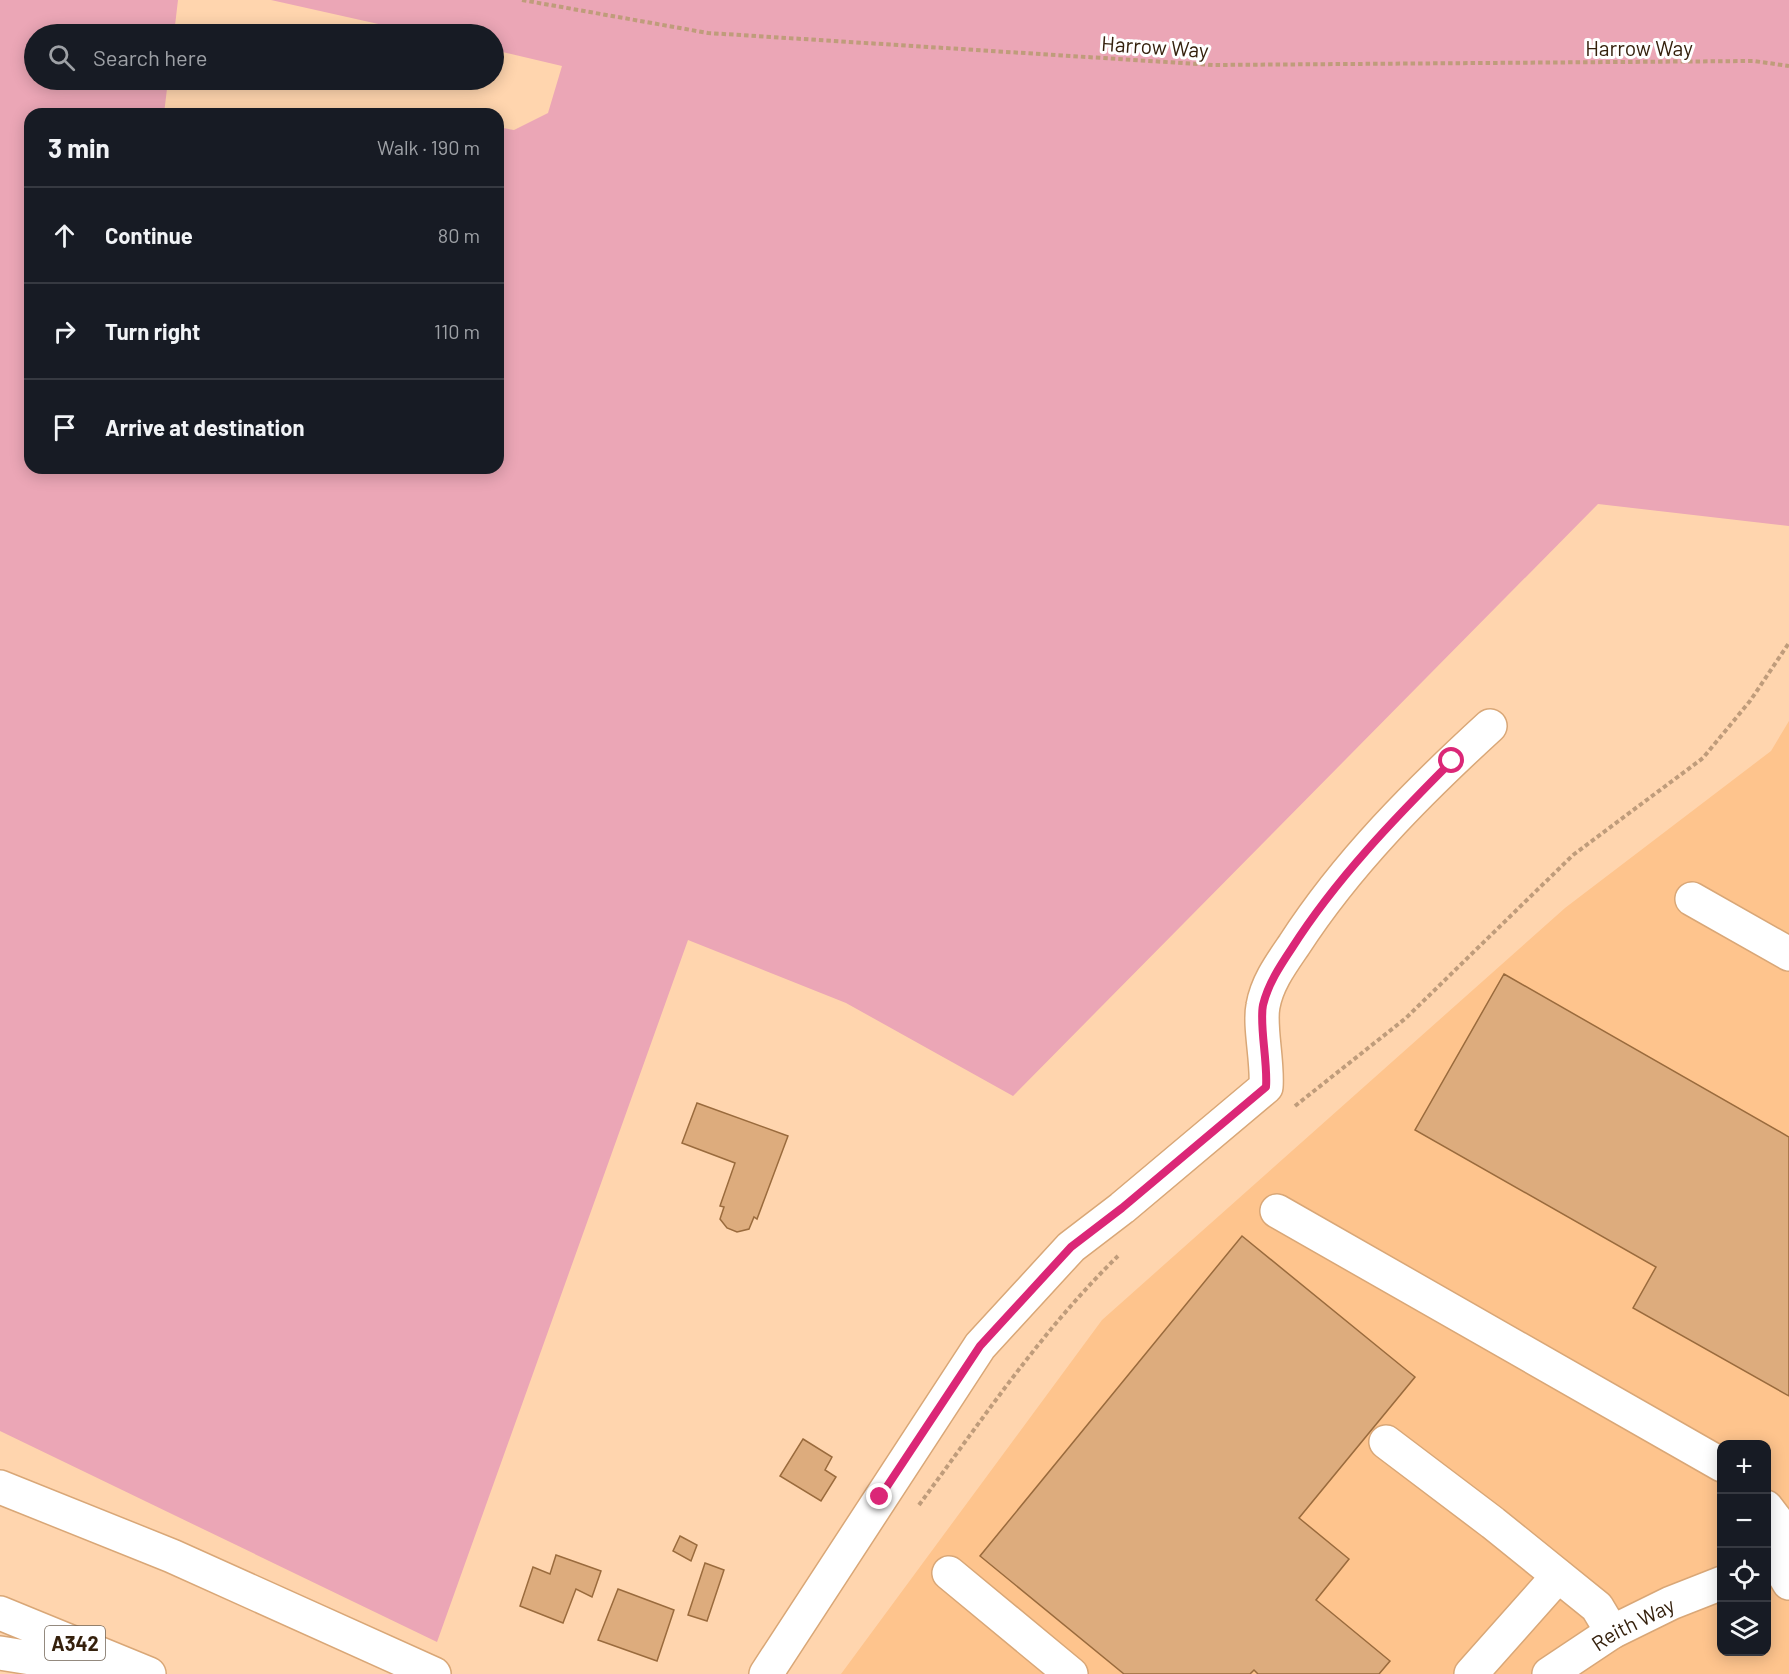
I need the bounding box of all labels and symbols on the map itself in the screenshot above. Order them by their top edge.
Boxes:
street label: Harrow Way [1100,30,1210,62]
street label: Harrow Way [1585,35,1693,60]
route start [1438,747,1464,773]
route end [866,1483,892,1509]
street label: Reith Way [1586,1591,1678,1655]
road number: A342 [45,1626,105,1660]

